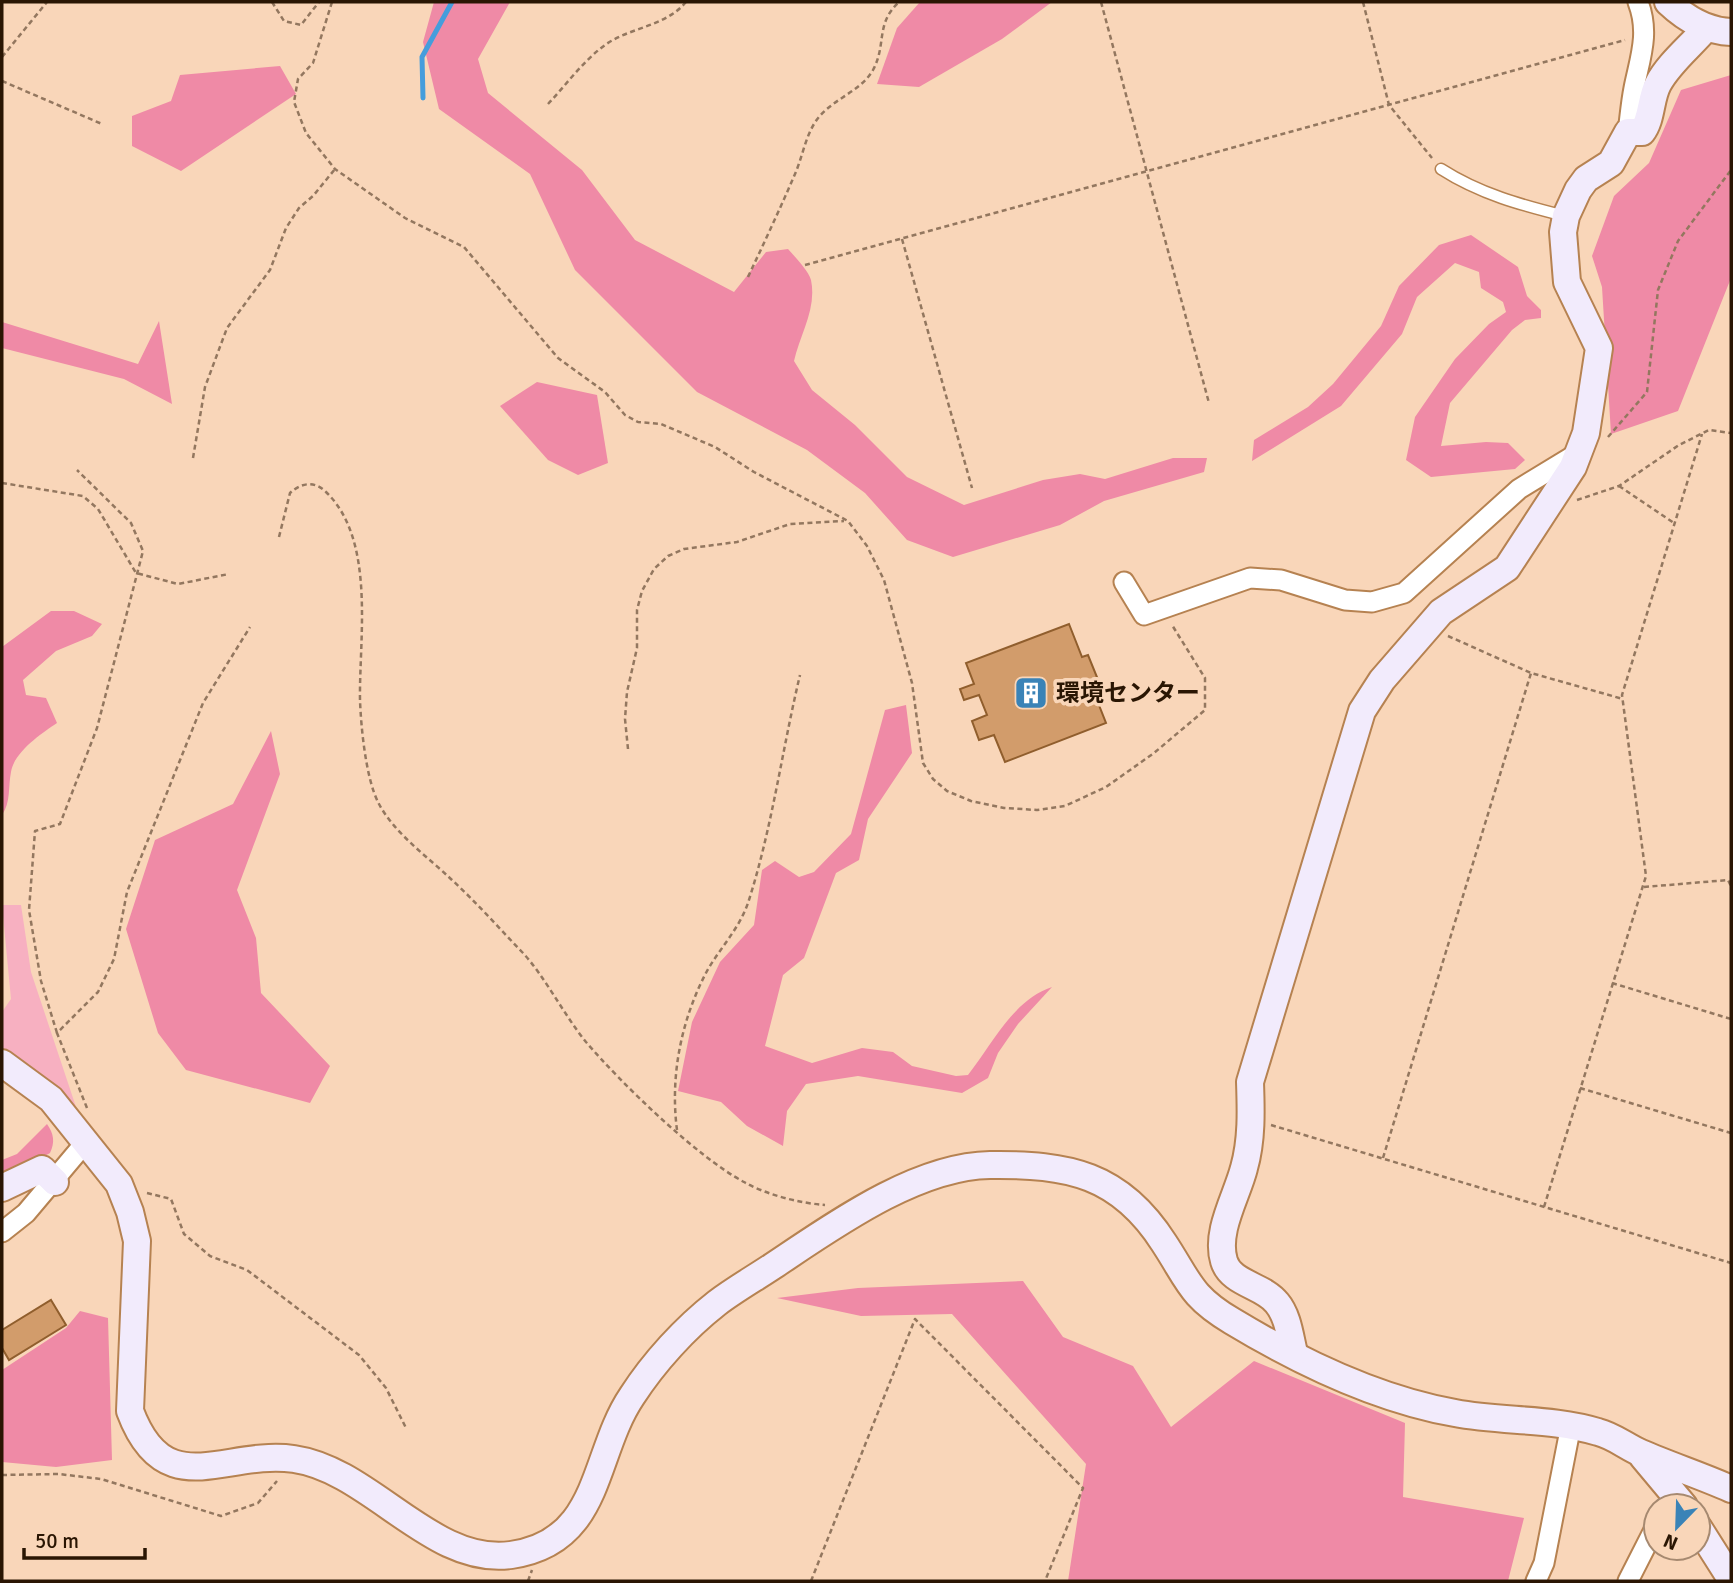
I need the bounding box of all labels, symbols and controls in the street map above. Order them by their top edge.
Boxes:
building icon: 環境センター [1012,674,1050,712]
place label: 環境センター [1056,678,1200,708]
north arrow [1642,1492,1712,1562]
scale bar [24,1516,145,1560]
text: 50 m [35,1528,79,1554]
text: N [1660,1528,1682,1555]

